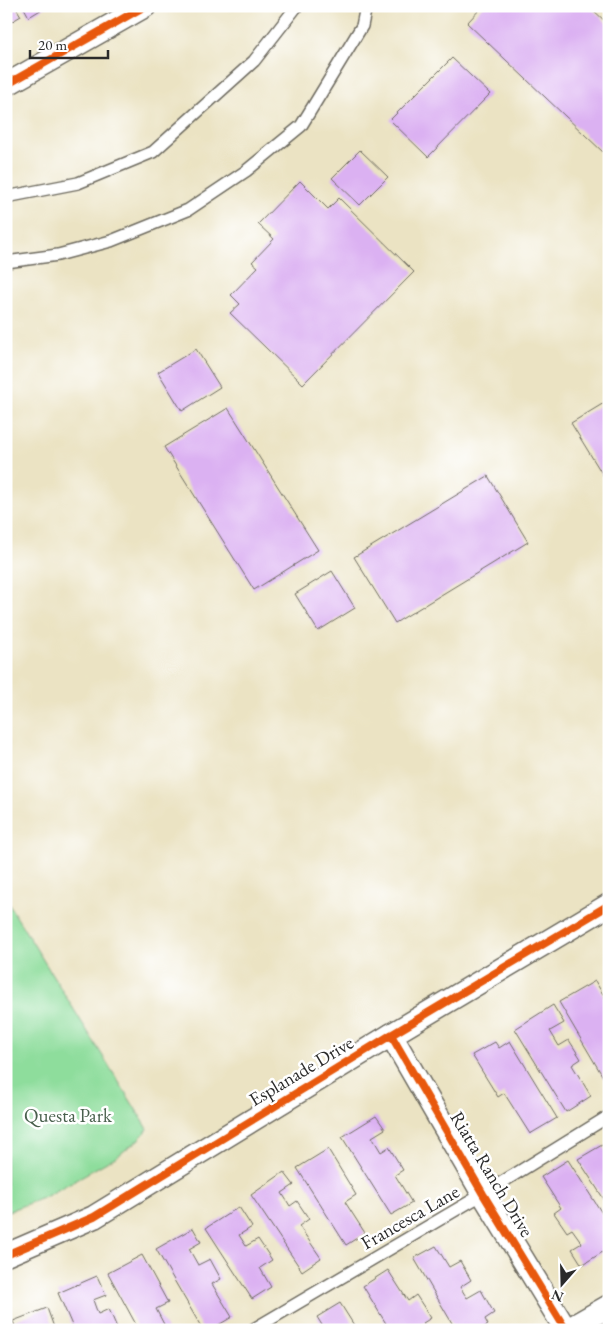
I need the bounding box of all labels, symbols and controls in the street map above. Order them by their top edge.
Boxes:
scale bar [30,28,108,60]
text: 20 m [38,35,67,54]
street label: Esplanade Drive [244,1030,358,1112]
park label: Questa Park [24,1103,113,1128]
street label: Riatta Ranch Drive [445,1107,539,1241]
street label: Francesca Lane [356,1179,464,1255]
north arrow [538,1258,588,1308]
text: N [549,1286,566,1307]

